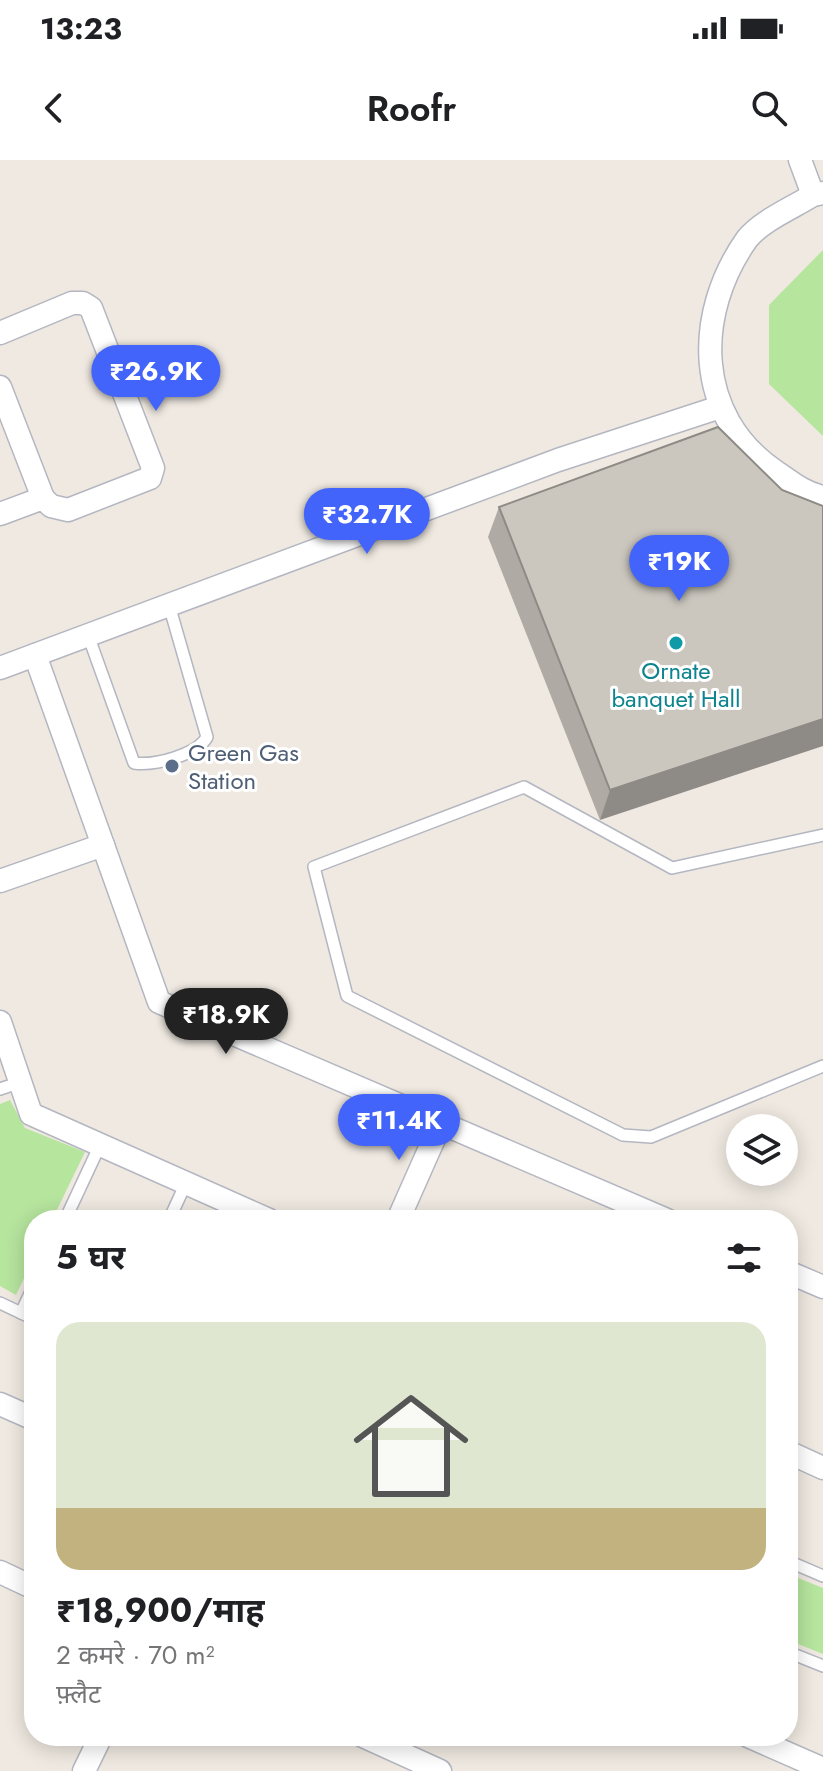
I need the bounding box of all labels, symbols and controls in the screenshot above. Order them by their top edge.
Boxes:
text: 13:23 [40,7,122,50]
text: Roofr [367,82,456,134]
icon: back [32,86,76,130]
icon: search [747,86,791,130]
pin: ₹26.9K [91,345,221,413]
text: ₹26.9K [109,352,203,390]
pin: ₹32.7K [302,488,432,556]
text: ₹32.7K [322,495,412,533]
pin: ₹19K [632,535,726,603]
text: ₹19K [647,542,711,580]
marker: Ornate banquet Hall [667,634,685,652]
place label: Ornate banquet Hall [611,653,741,716]
place label: Green Gas Station [188,735,299,798]
marker: Green Gas Station [163,757,181,775]
pin: ₹18.9K [161,988,291,1056]
text: ₹18.9K [182,995,270,1033]
pin: ₹11.4K [334,1094,464,1162]
text: ₹11.4K [356,1101,442,1139]
map controls [726,1114,798,1186]
button: layers [726,1114,798,1186]
text: 5 घर [56,1233,125,1282]
icon: filters [722,1236,766,1280]
icon: home [339,1374,483,1518]
text: ₹18,900/माह [56,1586,264,1635]
text: 2 कमरे · 70 m² [56,1636,214,1674]
text: फ़्लैट [56,1675,101,1713]

